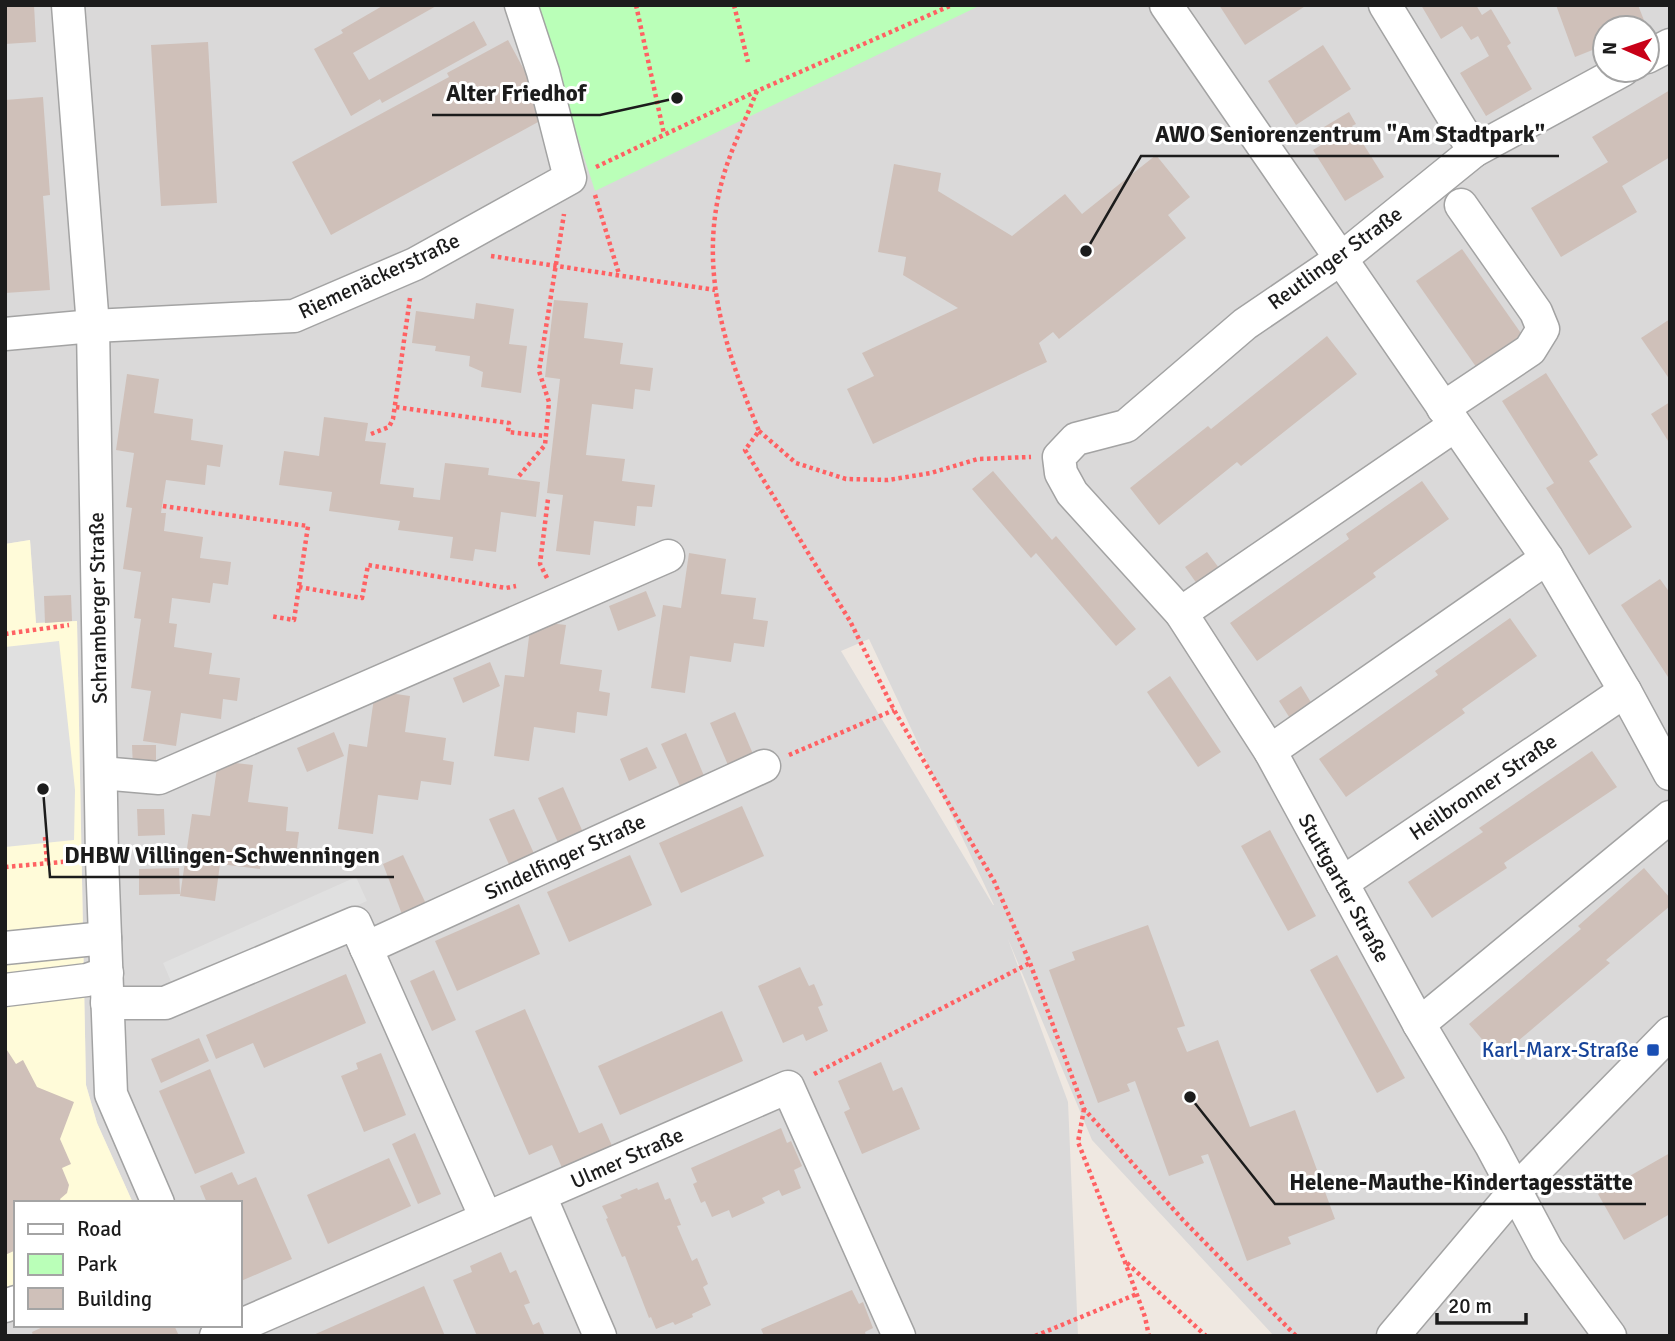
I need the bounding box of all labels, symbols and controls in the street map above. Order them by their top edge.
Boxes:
north arrow [1591,14,1661,84]
text: N [1598,41,1622,55]
callout: Alter Friedhof [432,71,600,115]
text: Alter Friedhof [446,79,588,108]
callout: AWO Seniorenzentrum "Am Stadtpark" [1141,112,1559,156]
text: AWO Seniorenzentrum "Am Stadtpark" [1155,120,1545,149]
street label: Reutlinger Straße [1263,201,1407,315]
street label: Riemenäckerstraße [294,227,464,325]
street label: Schramberger Straße [83,512,113,704]
street label: Heilbronner Straße [1404,728,1562,846]
street label: Sindelfinger Straße [480,808,650,906]
street label: Stuttgarter Straße [1292,809,1396,967]
callout: DHBW Villingen-Schwenningen [50,833,394,877]
text: DHBW Villingen-Schwenningen [64,841,380,870]
place label: Karl-Marx-Straße [1482,1037,1639,1063]
marker: Karl-Marx-Straße [1645,1042,1661,1058]
street label: Ulmer Straße [567,1122,687,1194]
callout: Helene-Mauthe-Kindertagesstätte [1275,1160,1646,1204]
text: Helene-Mauthe-Kindertagesstätte [1289,1168,1633,1197]
legend [14,1201,242,1327]
text: Road [77,1216,122,1242]
text: Park [77,1251,118,1277]
scale bar [1437,1282,1526,1326]
text: Building [77,1286,152,1312]
text: 20 m [1448,1293,1492,1319]

